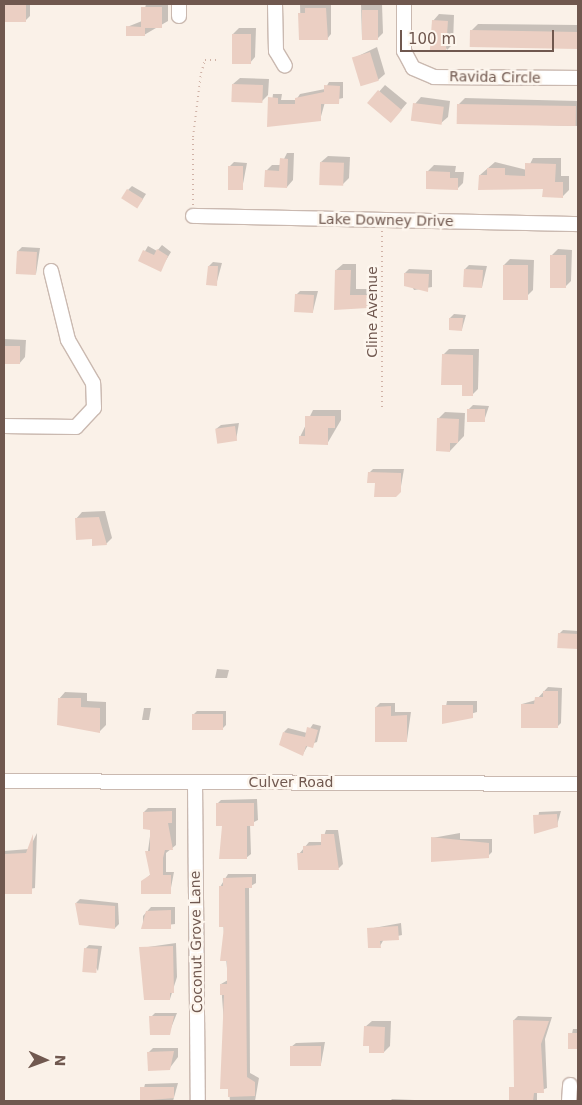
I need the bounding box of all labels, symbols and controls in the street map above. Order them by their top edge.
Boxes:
scale bar [402,20,556,52]
text: 100 m [408,30,456,48]
street label: Ravida Circle [449,68,541,86]
street label: Lake Downey Drive [318,210,454,230]
street label: Cline Avenue [364,266,380,358]
street label: Culver Road [249,774,333,790]
street label: Coconut Grove Lane [186,871,206,1013]
north arrow [20,1035,70,1085]
text: N [52,1054,68,1067]

